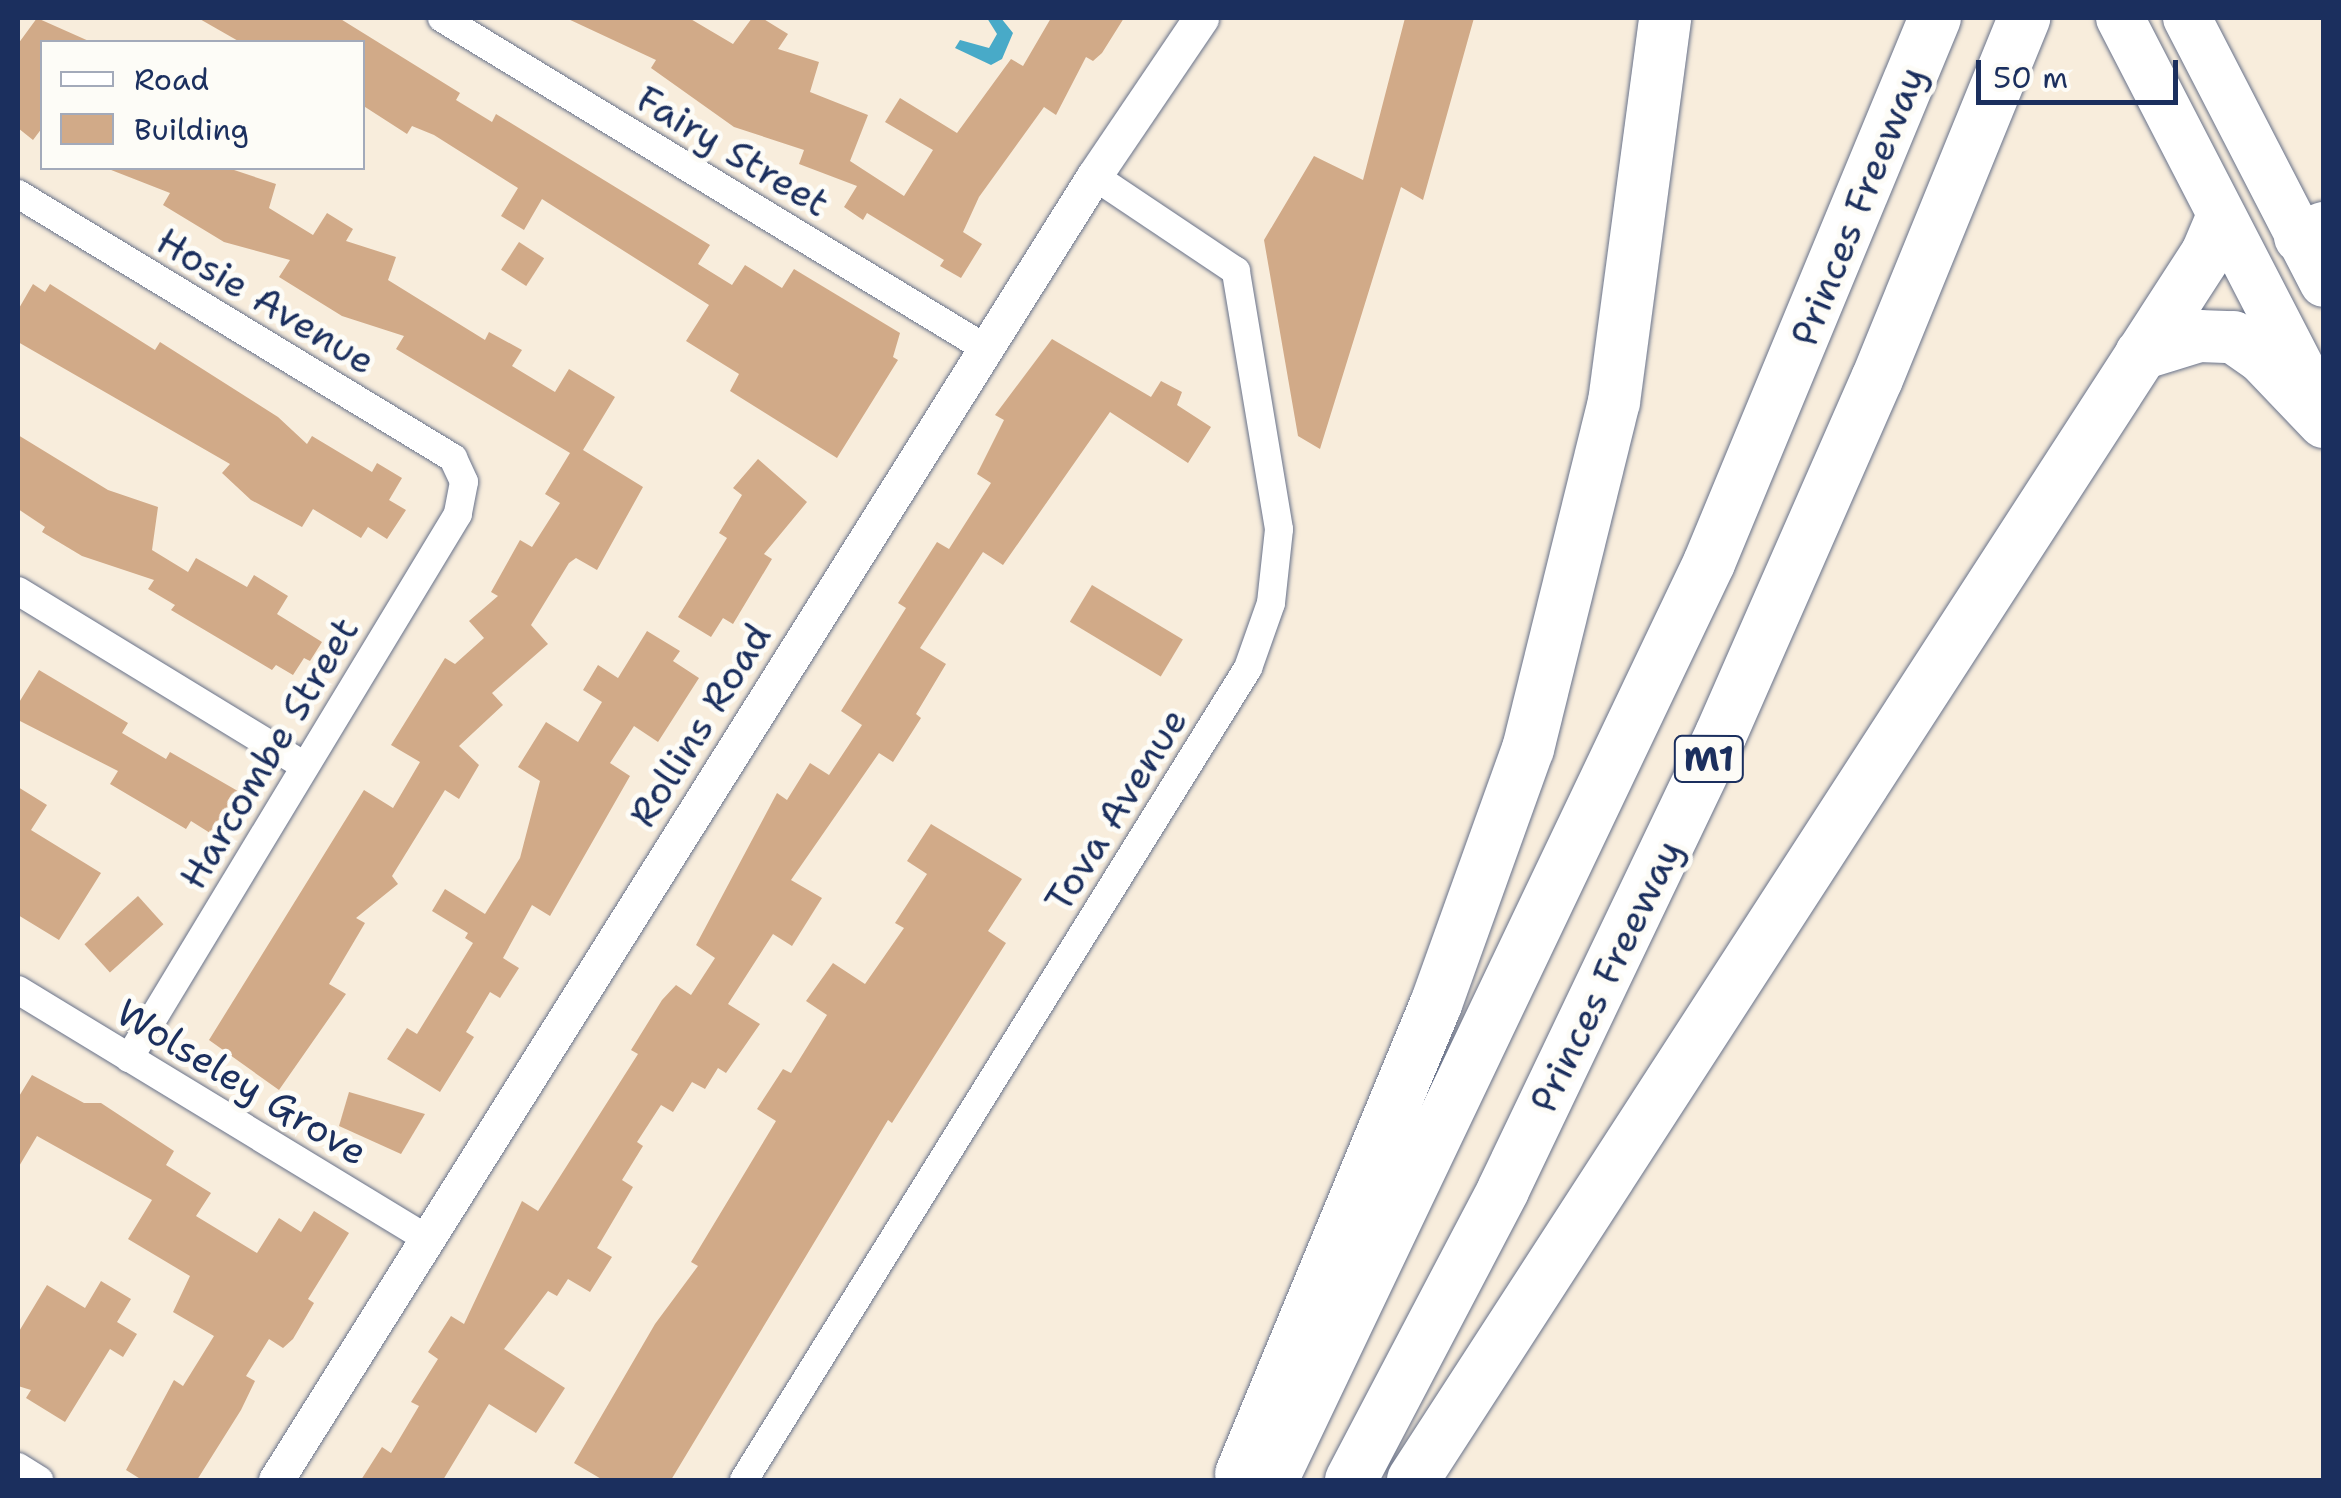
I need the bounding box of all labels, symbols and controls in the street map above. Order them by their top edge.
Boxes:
legend [40,40,365,170]
scale bar [1981,40,2184,102]
text: 50 m [1993,57,2068,98]
text: Road [134,59,209,100]
street label: Princes Freeway [1781,60,1935,352]
street label: Fairy Street [629,76,837,226]
text: Building [134,109,249,150]
street label: Hosie Avenue [149,218,383,384]
street label: Harcombe Street [170,609,368,897]
street label: Rollins Road [619,615,781,835]
street label: Tova Avenue [1035,700,1197,920]
road number: M1 [1672,729,1746,789]
street label: Princes Freeway [1520,832,1692,1120]
street label: Wolseley Grove [108,989,376,1175]

